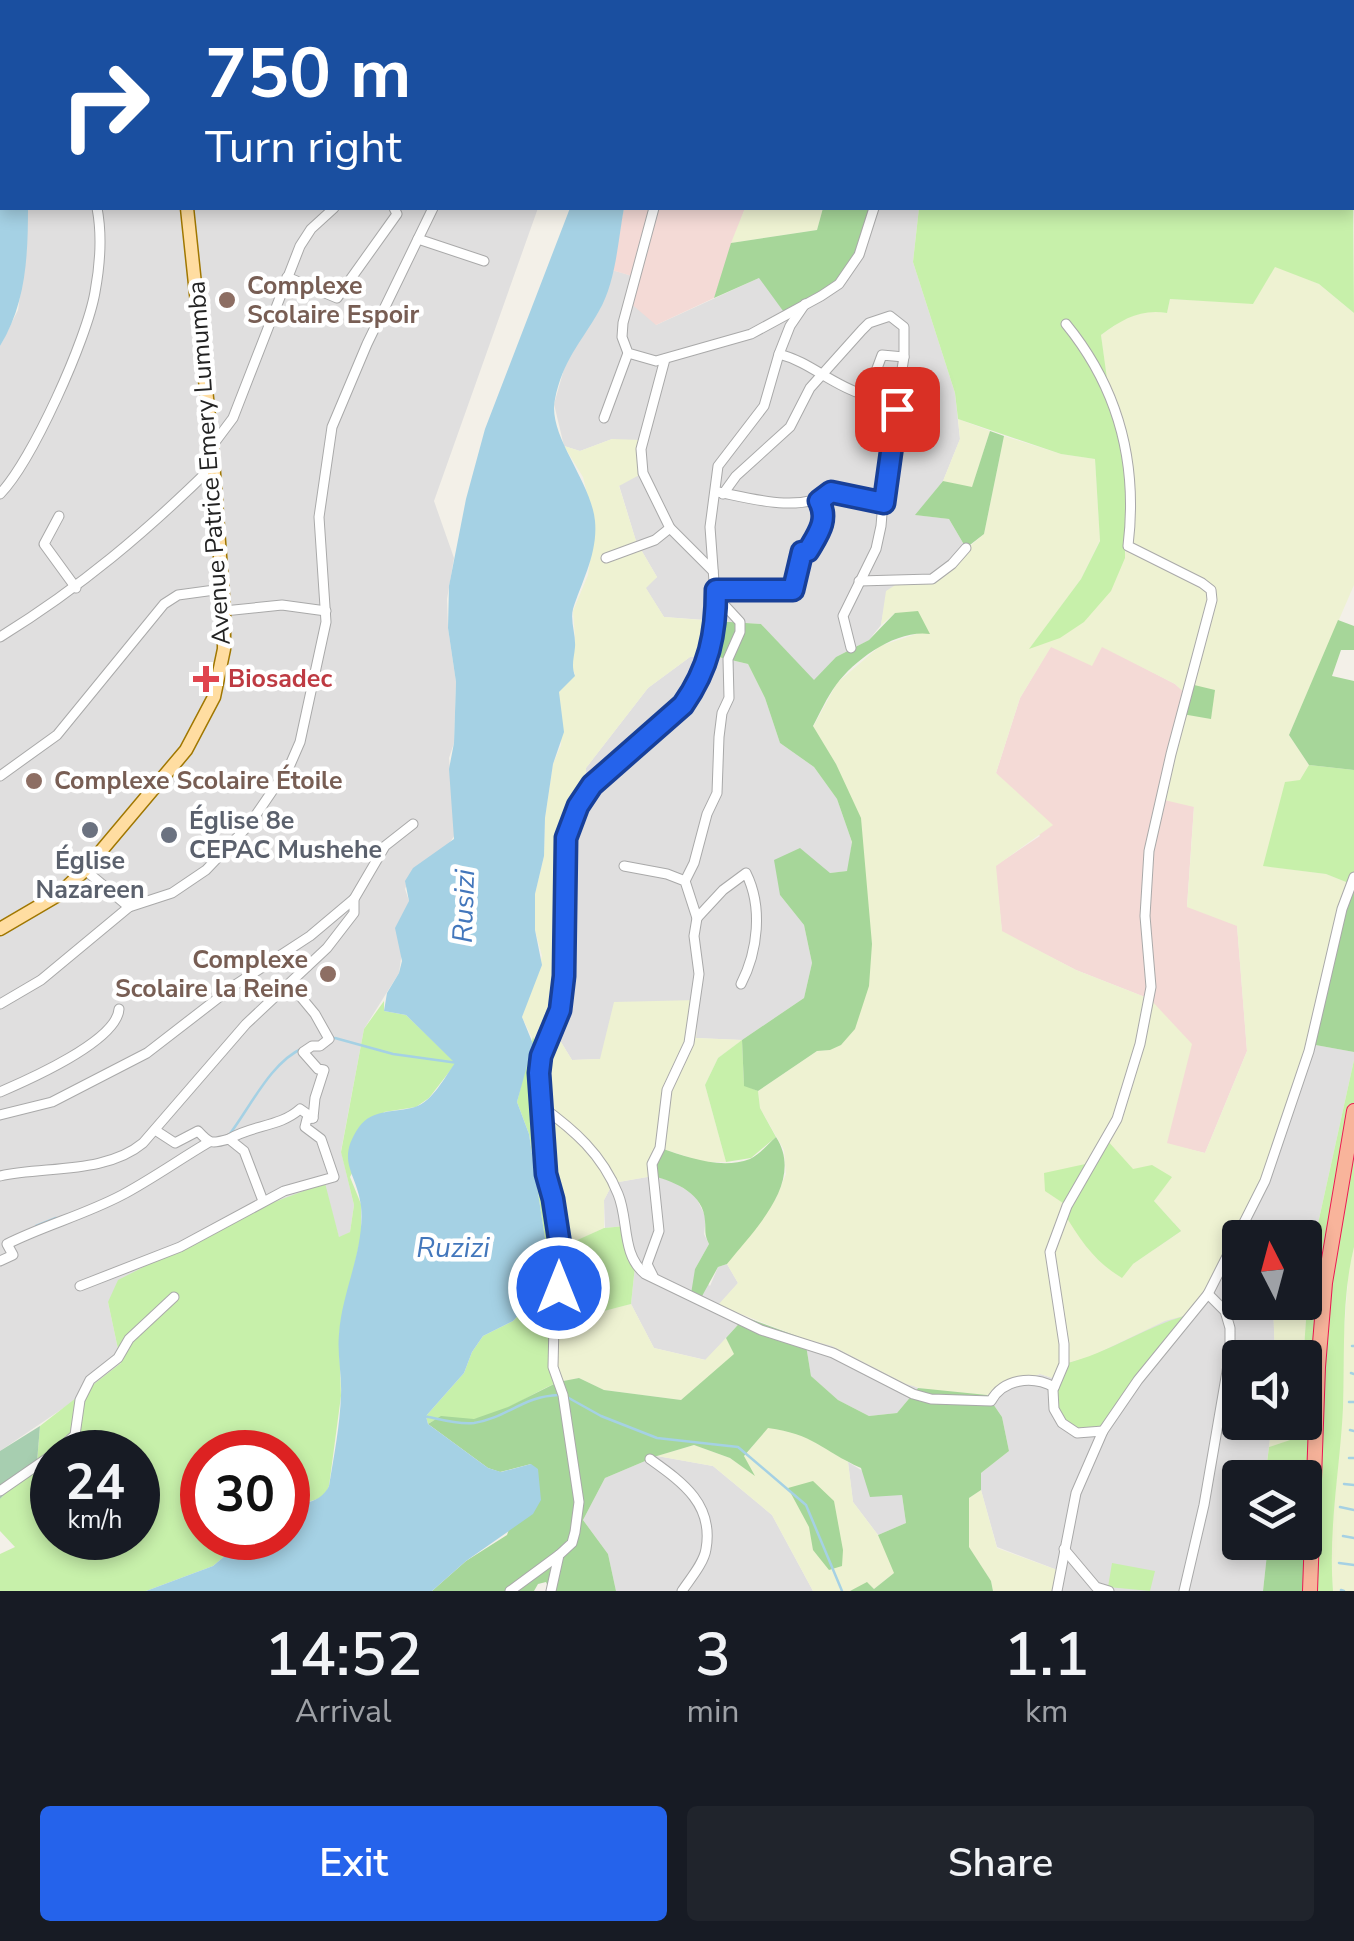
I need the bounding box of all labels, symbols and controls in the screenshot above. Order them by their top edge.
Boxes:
text: 750 m [205,26,411,122]
icon: right [40,40,170,170]
text: Turn right [205,117,402,178]
place label: Complexe Scolaire Espoir [247,269,419,332]
street label: Avenue Patrice Emery Lumumba [179,280,239,646]
marker: Complexe Scolaire Espoir [216,289,238,311]
pin [855,367,940,452]
icon: arrive [870,382,925,437]
place label: Biosadec [228,662,332,696]
marker: Biosadec [193,666,219,692]
place label: Complexe Scolaire Étoile [54,764,342,798]
marker: Complexe Scolaire Étoile [23,770,45,792]
place label: Église 8e CEPAC Mushehe [189,804,382,867]
marker: Église Nazareen [79,819,101,841]
marker: Église 8e CEPAC Mushehe [158,824,180,846]
place label: Église Nazareen [35,844,145,907]
water label: Rusizi [444,868,484,944]
place label: Complexe Scolaire la Reine [115,943,308,1006]
marker: Complexe Scolaire la Reine [317,963,339,985]
north arrow [1222,1220,1322,1320]
map controls [1222,1220,1322,1560]
water label: Ruzizi [416,1229,490,1267]
position arrow [507,1236,611,1340]
button: sound [1222,1340,1322,1440]
speed limit sign: 30 [180,1430,310,1560]
text: 24 [65,1448,125,1517]
button: layers [1222,1460,1322,1560]
text: km/h [67,1503,123,1537]
text: 14:52 [264,1614,422,1696]
text: 3 [695,1614,731,1696]
text: 1.1 [1004,1614,1090,1696]
text: Arrival [295,1690,391,1733]
text: min [686,1690,739,1733]
text: km [1025,1690,1068,1733]
button: Exit [40,1806,667,1921]
button: Share [687,1806,1314,1921]

